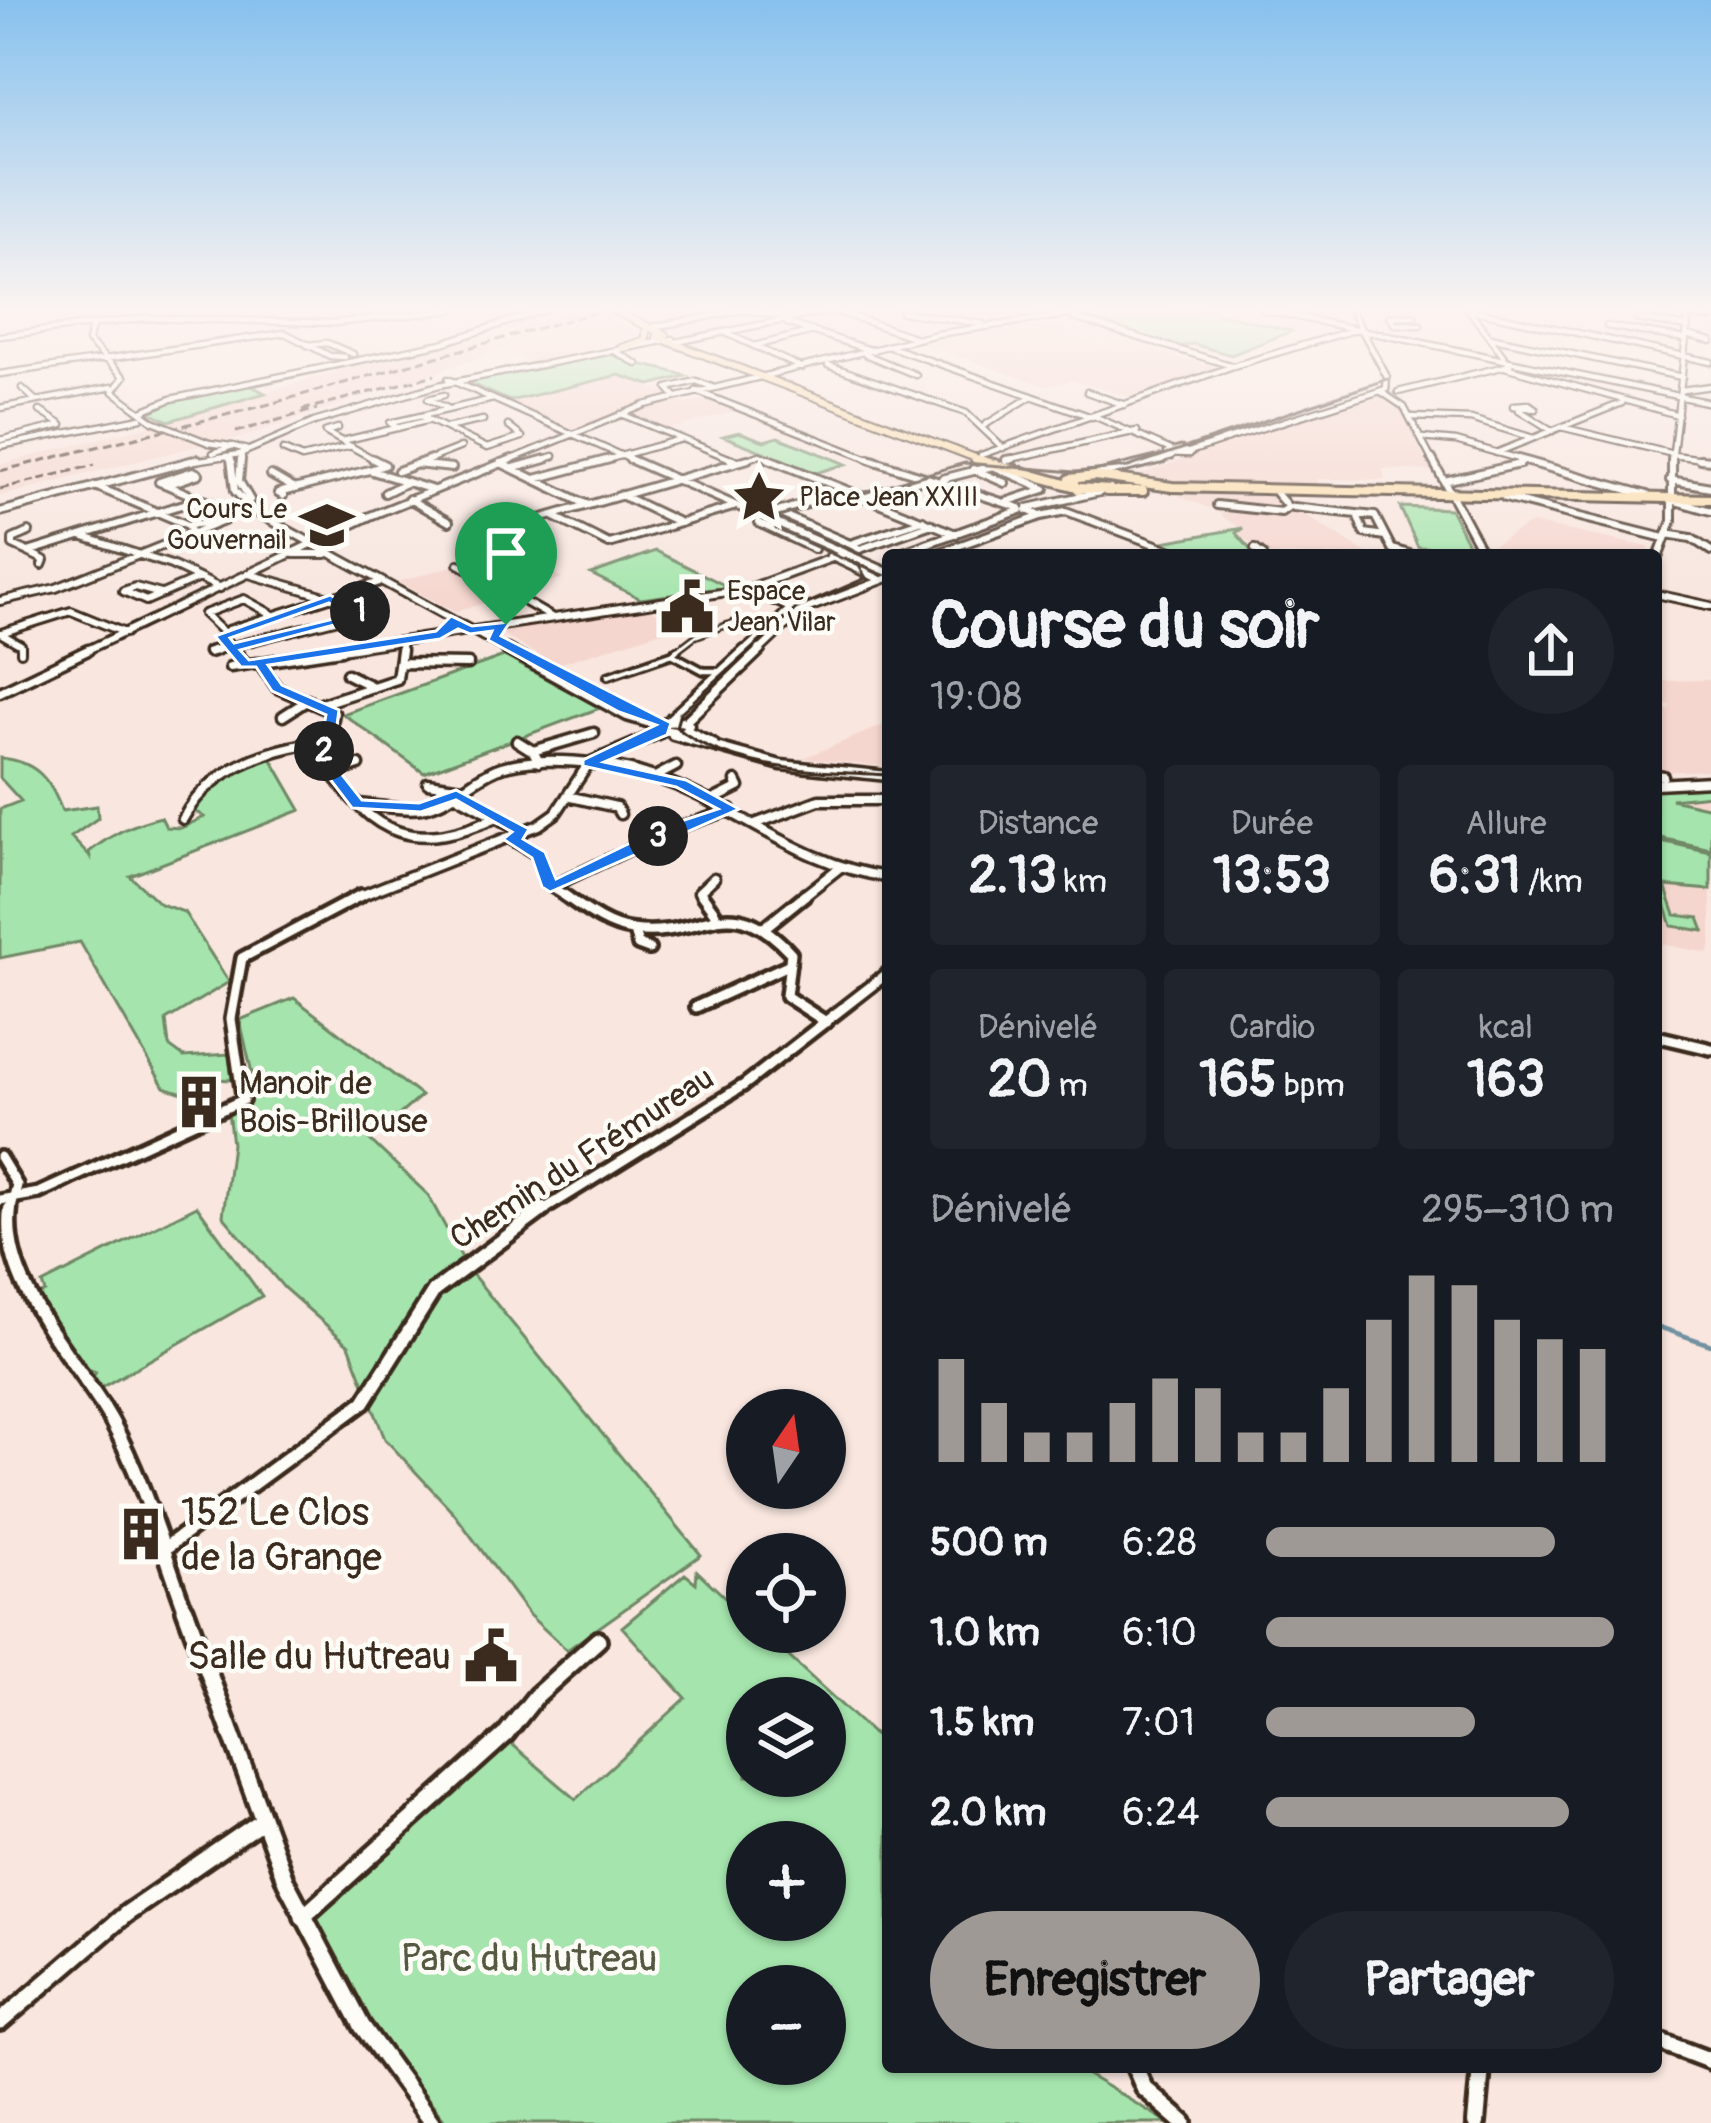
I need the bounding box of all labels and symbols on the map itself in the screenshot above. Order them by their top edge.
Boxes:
place icon: Place Jean XXIII [730,468,788,526]
place label: Place Jean XXIII [799,481,978,514]
place label: Cours Le Gouvernail [167,493,288,557]
school or university icon: Cours Le Gouvernail [298,496,356,554]
pin [455,502,557,625]
place label: Espace Jean Vilar [727,575,836,639]
public building icon: Espace Jean Vilar [658,578,716,636]
pin: 1 [330,581,390,641]
pin: 2 [294,721,354,781]
pin: 3 [628,806,688,866]
street label: Chemin du Frémureau [442,1057,722,1259]
place label: Manoir de Bois-Brillouse [239,1063,427,1142]
building icon: Manoir de Bois-Brillouse [170,1073,228,1131]
north arrow [726,1389,846,1509]
place label: 152 Le Clos de la Grange [181,1488,382,1582]
building icon: 152 Le Clos de la Grange [112,1505,170,1563]
public building icon: Salle du Hutreau [462,1627,520,1685]
place label: Salle du Hutreau [187,1632,451,1681]
park label: Parc du Hutreau [401,1934,657,1983]

